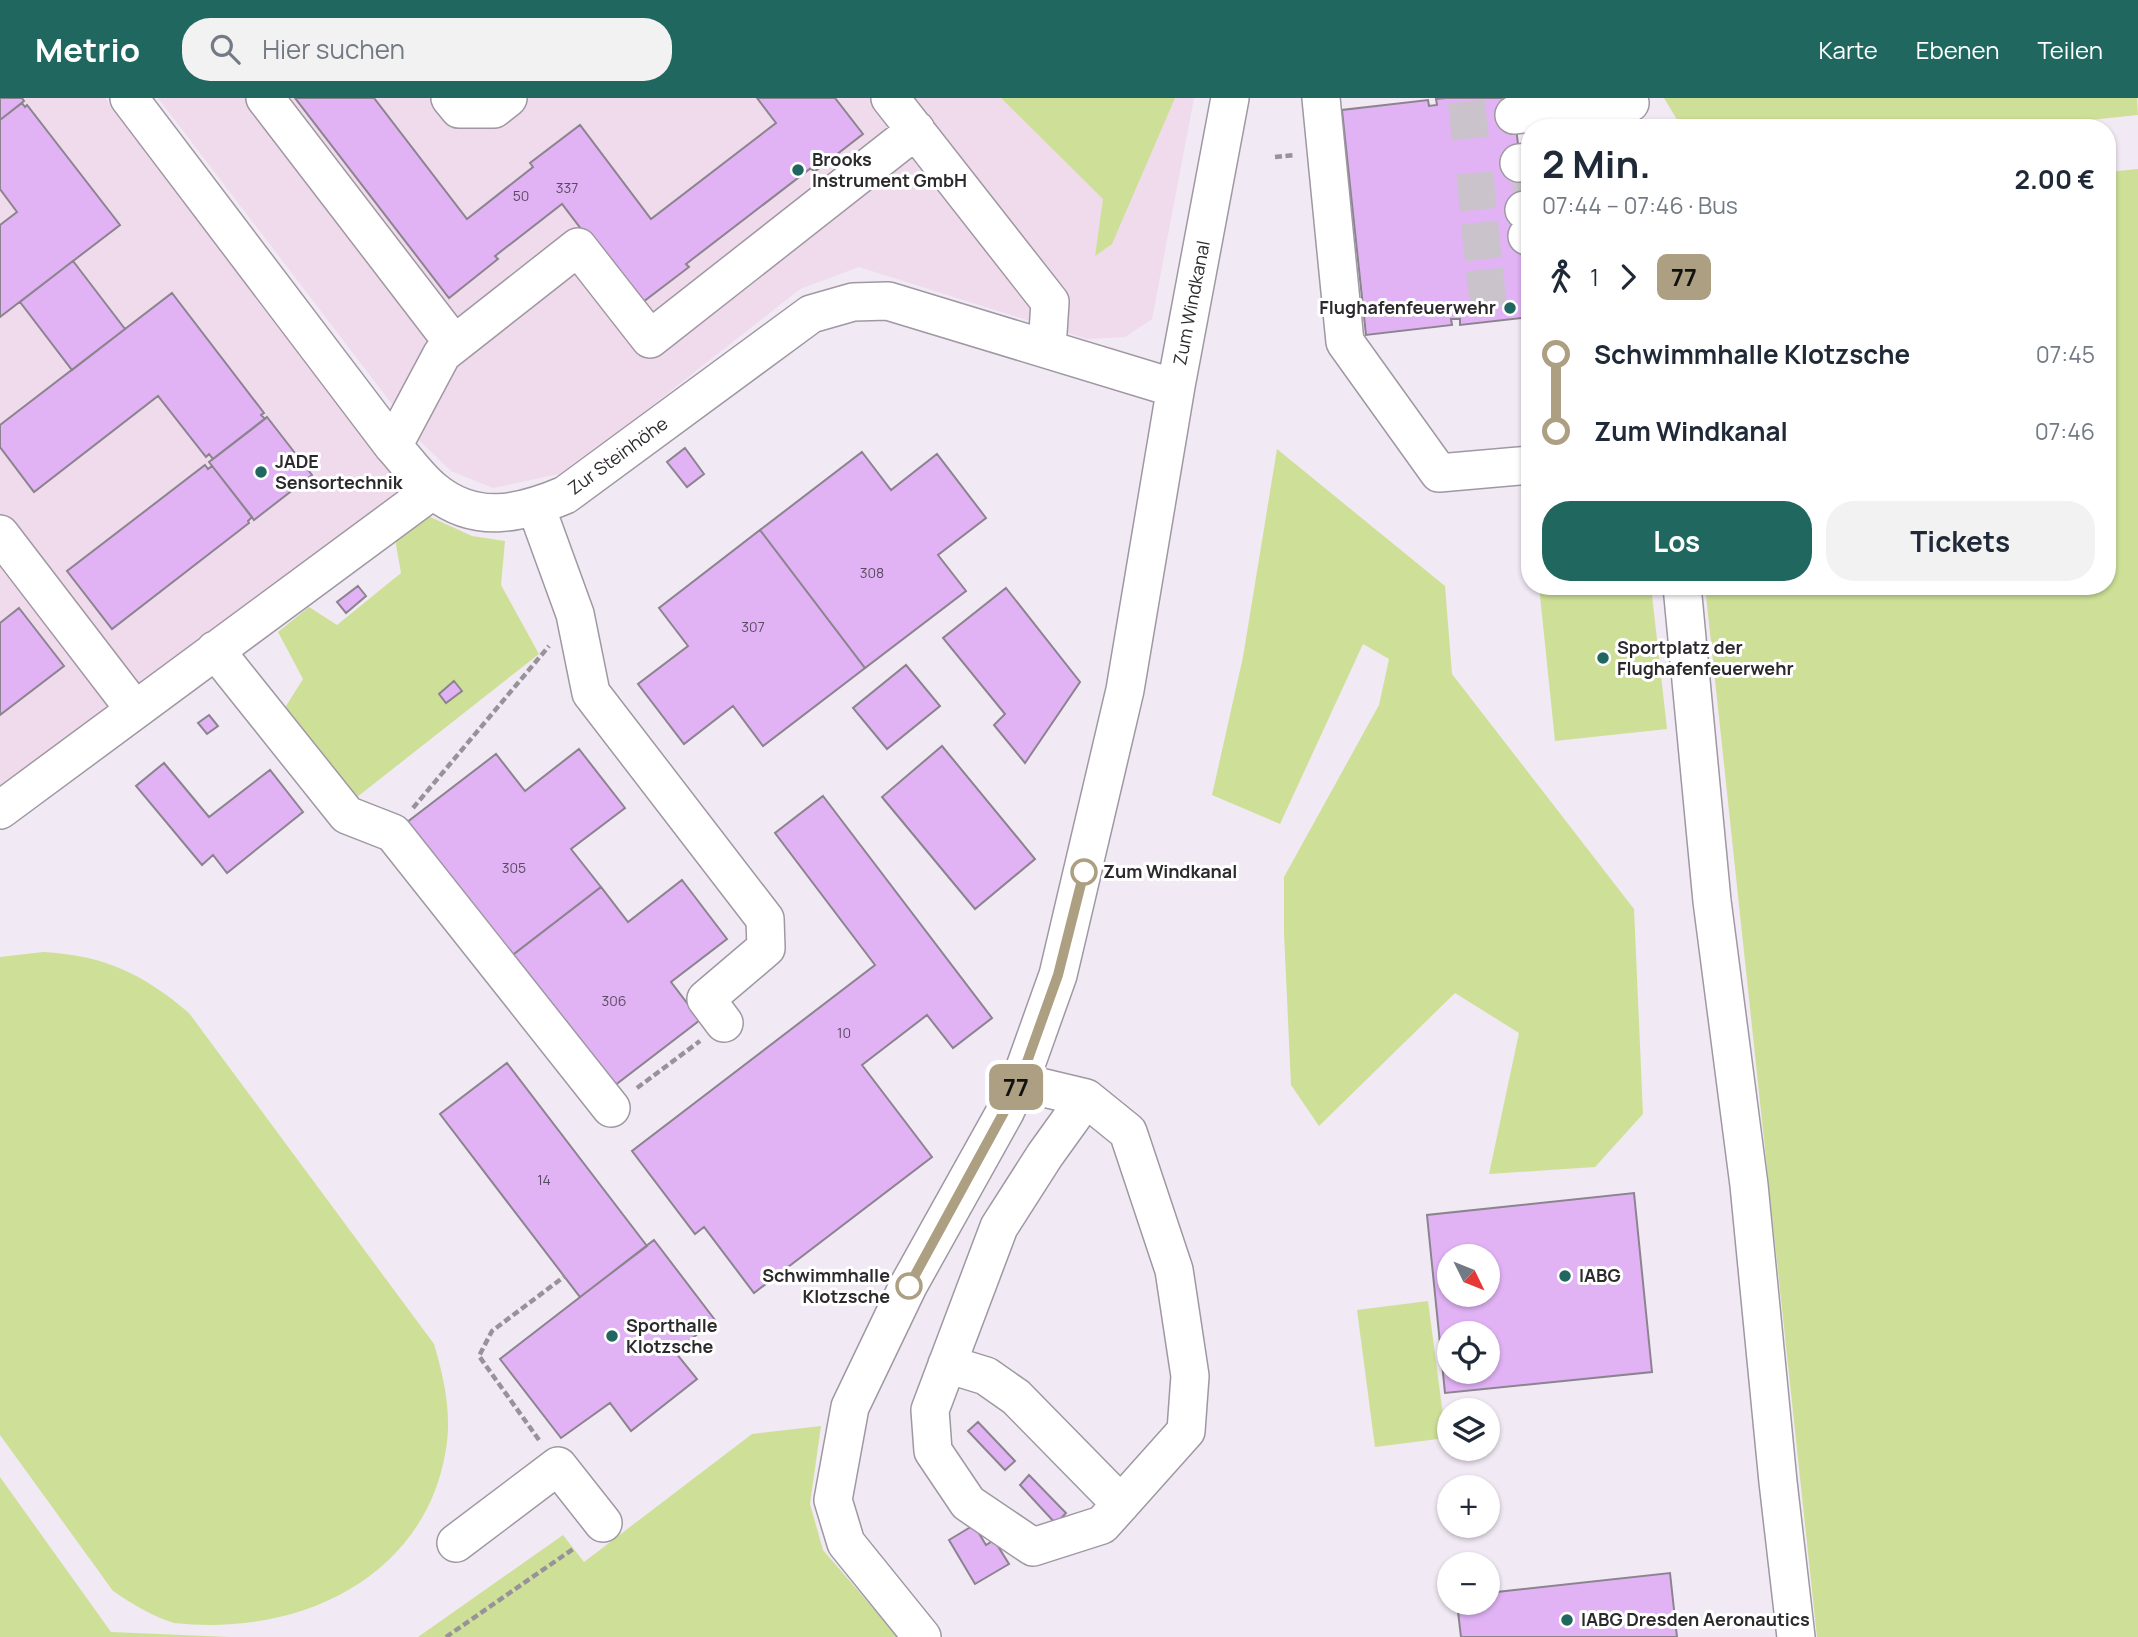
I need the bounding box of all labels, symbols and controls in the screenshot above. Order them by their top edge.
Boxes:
search box [182,18,672,81]
text: Metrio [35,27,140,72]
icon: search [206,30,244,68]
text: Hier suchen [262,31,405,67]
text: Karte [1818,33,1878,66]
text: Ebenen [1916,33,1999,66]
text: Teilen [2037,33,2103,66]
text: 2 Min. [1542,137,1651,189]
place label: Brooks Instrument GmbH [812,147,967,192]
text: 2.00 € [2014,161,2095,197]
marker: Brooks Instrument GmbH [790,162,806,178]
house number: 337 [556,178,578,197]
house number: 50 [513,186,529,205]
text: 07:44 – 07:46 · Bus [1542,189,1738,221]
street label: Zum Windkanal [1167,238,1215,367]
icon: walk [1542,258,1580,296]
icon: forward [1609,258,1647,296]
text: 77 [1671,260,1697,293]
text: 1 [1590,261,1599,293]
place label: Flughafenfeuerwehr [1319,295,1496,319]
marker: Flughafenfeuerwehr [1502,300,1518,316]
text: Schwimmhalle Klotzsche [1594,336,1910,372]
text: 07:45 [2036,338,2095,370]
street label: Zur Steinhöhe [563,411,672,500]
text: Zum Windkanal [1594,413,1788,449]
text: 07:46 [2035,415,2095,447]
place label: JADE Sensortechnik [275,449,404,494]
marker: JADE Sensortechnik [253,464,269,480]
button: Los [1542,501,1812,581]
button: Tickets [1826,501,2095,581]
house number: 308 [860,563,884,582]
house number: 307 [741,617,765,636]
place label: Sportplatz der Flughafenfeuerwehr [1617,635,1794,680]
marker: Sportplatz der Flughafenfeuerwehr [1595,650,1611,666]
house number: 305 [502,858,526,877]
marker: Zum Windkanal [1071,859,1097,885]
place label: Zum Windkanal [1103,859,1237,883]
house number: 306 [602,991,626,1010]
house number: 10 [837,1023,851,1042]
line badge: 77 [984,1064,1048,1110]
text: 77 [1003,1070,1029,1103]
house number: 14 [537,1170,551,1189]
north arrow [1437,1244,1500,1307]
map controls [1437,1244,1500,1615]
place label: Schwimmhalle Klotzsche [762,1263,890,1308]
place label: IABG [1579,1263,1621,1287]
marker: IABG [1557,1268,1573,1284]
marker: Schwimmhalle Klotzsche [896,1273,922,1299]
place label: Sporthalle Klotzsche [626,1313,718,1358]
button: locate [1437,1321,1500,1384]
marker: Sporthalle Klotzsche [604,1328,620,1344]
button: layers [1437,1398,1500,1461]
button: + [1437,1475,1500,1538]
button: − [1437,1552,1500,1615]
place label: IABG Dresden Aeronautics [1581,1607,1810,1631]
marker: IABG Dresden Aeronautics [1559,1612,1575,1628]

